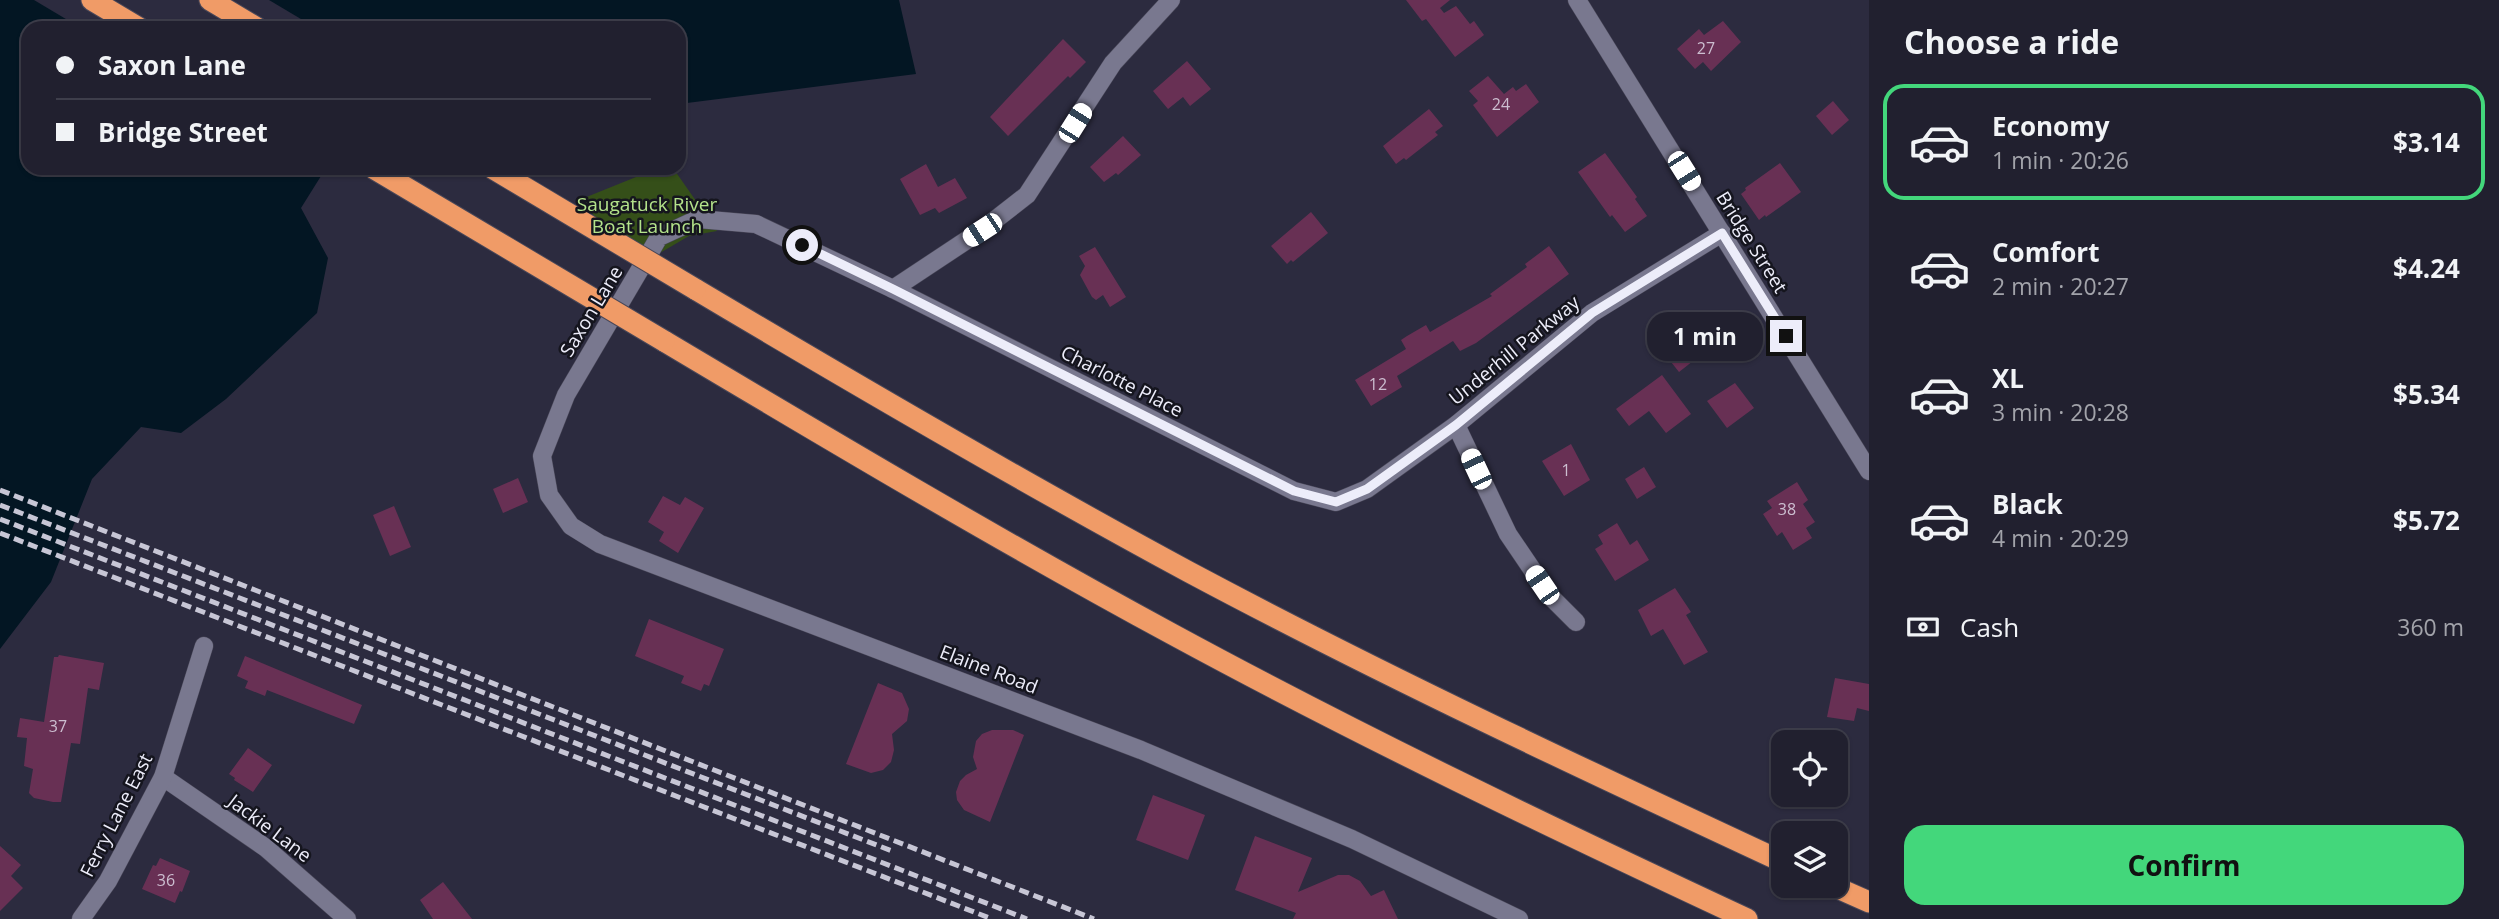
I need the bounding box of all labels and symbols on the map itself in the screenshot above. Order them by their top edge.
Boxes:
house number: 27 [1697,37,1715,59]
house number: 24 [1492,93,1510,115]
car [1055,100,1096,146]
car [1664,148,1705,194]
street label: Bridge Street [1710,186,1794,298]
park label: Saugatuck River Boat Launch [577,191,717,239]
car [959,210,1006,250]
route start [786,229,818,261]
street label: Saxon Lane [554,261,628,361]
street label: Underhill Parkway [1443,289,1585,411]
callout: 1 min [1646,312,1762,360]
route end [1770,320,1802,352]
street label: Charlotte Place [1056,339,1188,423]
house number: 12 [1369,373,1387,395]
car [1458,446,1495,492]
house number: 1 [1561,459,1571,481]
house number: 38 [1778,498,1796,520]
car [1522,562,1563,608]
street label: Elaine Road [936,638,1042,700]
house number: 37 [49,715,67,737]
street label: Ferry Lane East [74,749,158,881]
street label: Jackie Lane [221,787,317,868]
house number: 36 [157,869,175,891]

